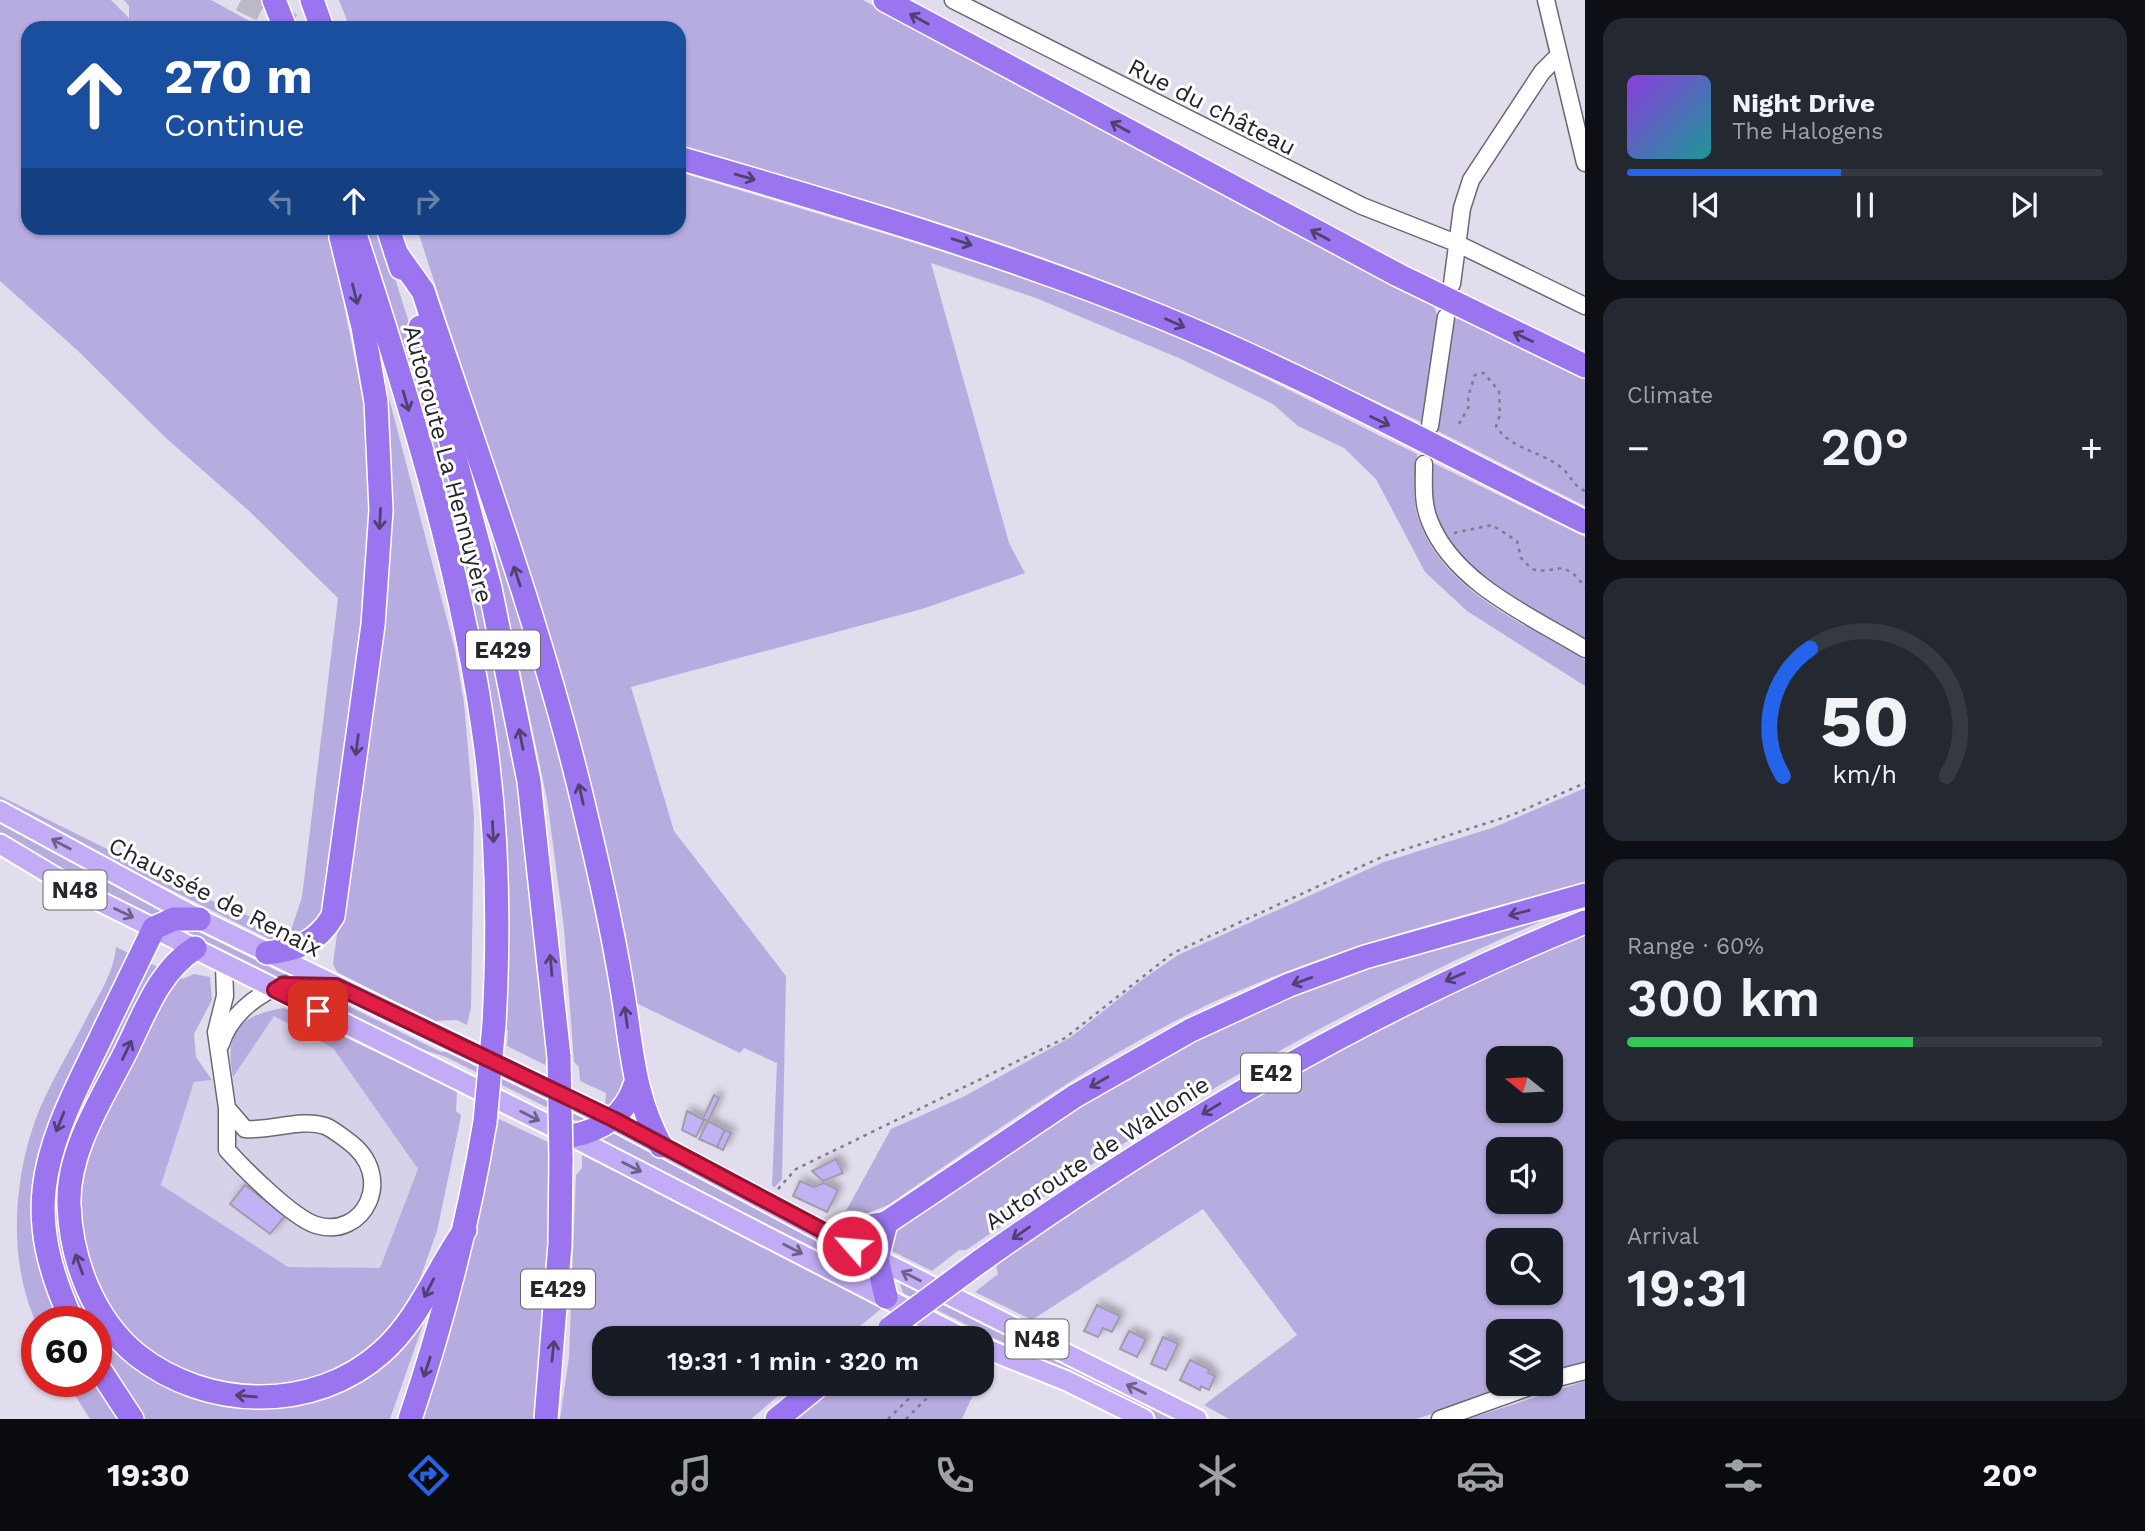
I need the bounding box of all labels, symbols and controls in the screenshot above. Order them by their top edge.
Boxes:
one-way arrow [910,12,930,26]
text: 270 m [164,47,313,105]
icon: ahead [49,49,140,140]
street label: Rue du château [1124,53,1300,161]
text: Night Drive [1732,88,1875,118]
text: Continue [164,106,305,144]
text: The Halogens [1732,118,1883,145]
one-way arrow [1110,120,1130,134]
one-way arrow [733,171,755,184]
icon: left [262,182,300,220]
icon: ahead [335,182,373,220]
icon: right [408,182,446,220]
icon: previous [1687,186,1725,224]
icon: pause [1846,186,1884,224]
icon: next [2005,186,2043,224]
one-way arrow [1310,227,1331,241]
one-way arrow [951,237,973,250]
one-way arrow [349,282,362,304]
one-way arrow [1164,317,1185,330]
street label: Autoroute La Hennuyère [397,322,499,606]
one-way arrow [1513,330,1534,343]
text: Climate [1627,382,1713,409]
one-way arrow [401,390,414,412]
one-way arrow [1369,415,1390,428]
text: 20° [1821,417,1909,478]
text: − [1627,426,1650,470]
text: + [2080,426,2103,470]
one-way arrow [374,507,387,530]
one-way arrow [509,566,522,588]
road number: E429 [466,630,540,670]
text: 50 [1820,678,1910,764]
one-way arrow [513,728,527,751]
one-way arrow [351,733,364,756]
text: km/h [1833,759,1897,788]
one-way arrow [574,784,587,806]
one-way arrow [487,821,500,844]
street label: Chaussée de Renaix [104,831,326,963]
one-way arrow [51,837,72,850]
road number: N48 [43,870,106,909]
one-way arrow [113,907,134,921]
one-way arrow [1508,907,1531,920]
text: Range · 60% [1627,933,1764,960]
one-way arrow [544,954,557,977]
text: 300 km [1627,968,1820,1029]
one-way arrow [1445,971,1466,985]
one-way arrow [1292,975,1314,988]
pin [288,981,348,1041]
icon: arrive [299,992,337,1030]
one-way arrow [619,1006,632,1029]
one-way arrow [120,1040,134,1061]
north arrow [1486,1046,1563,1124]
map controls [1486,1046,1563,1396]
road number: E42 [1241,1054,1301,1092]
street label: Autoroute de Wallonie [980,1070,1214,1236]
one-way arrow [1089,1075,1109,1089]
one-way arrow [1202,1102,1222,1116]
one-way arrow [519,1109,540,1123]
one-way arrow [53,1111,66,1132]
button: sound [1486,1137,1563,1214]
one-way arrow [621,1160,641,1174]
position arrow [815,1209,889,1283]
text: Arrival [1627,1223,1699,1250]
one-way arrow [1012,1226,1031,1240]
button: search [1486,1228,1563,1305]
one-way arrow [782,1243,803,1257]
one-way arrow [72,1253,84,1275]
text: 19:31 [1627,1258,1749,1319]
one-way arrow [901,1268,922,1282]
road number: E429 [521,1270,595,1308]
one-way arrow [422,1278,436,1298]
speed limit sign: 60 [21,1306,112,1397]
button: layers [1486,1319,1563,1396]
road number: N48 [1006,1320,1068,1358]
one-way arrow [547,1340,560,1363]
text: 19:31 · 1 min · 320 m [667,1346,919,1376]
one-way arrow [420,1356,433,1378]
one-way arrow [1126,1381,1147,1395]
one-way arrow [235,1389,257,1402]
icon: directions [404,1451,453,1500]
icon: music [667,1451,716,1500]
icon: phone [930,1451,979,1500]
icon: climate [1193,1451,1242,1500]
icon: car [1456,1451,1505,1500]
icon: filters [1719,1451,1768,1500]
text: 19:30 [107,1456,190,1494]
text: 20° [1982,1456,2038,1494]

